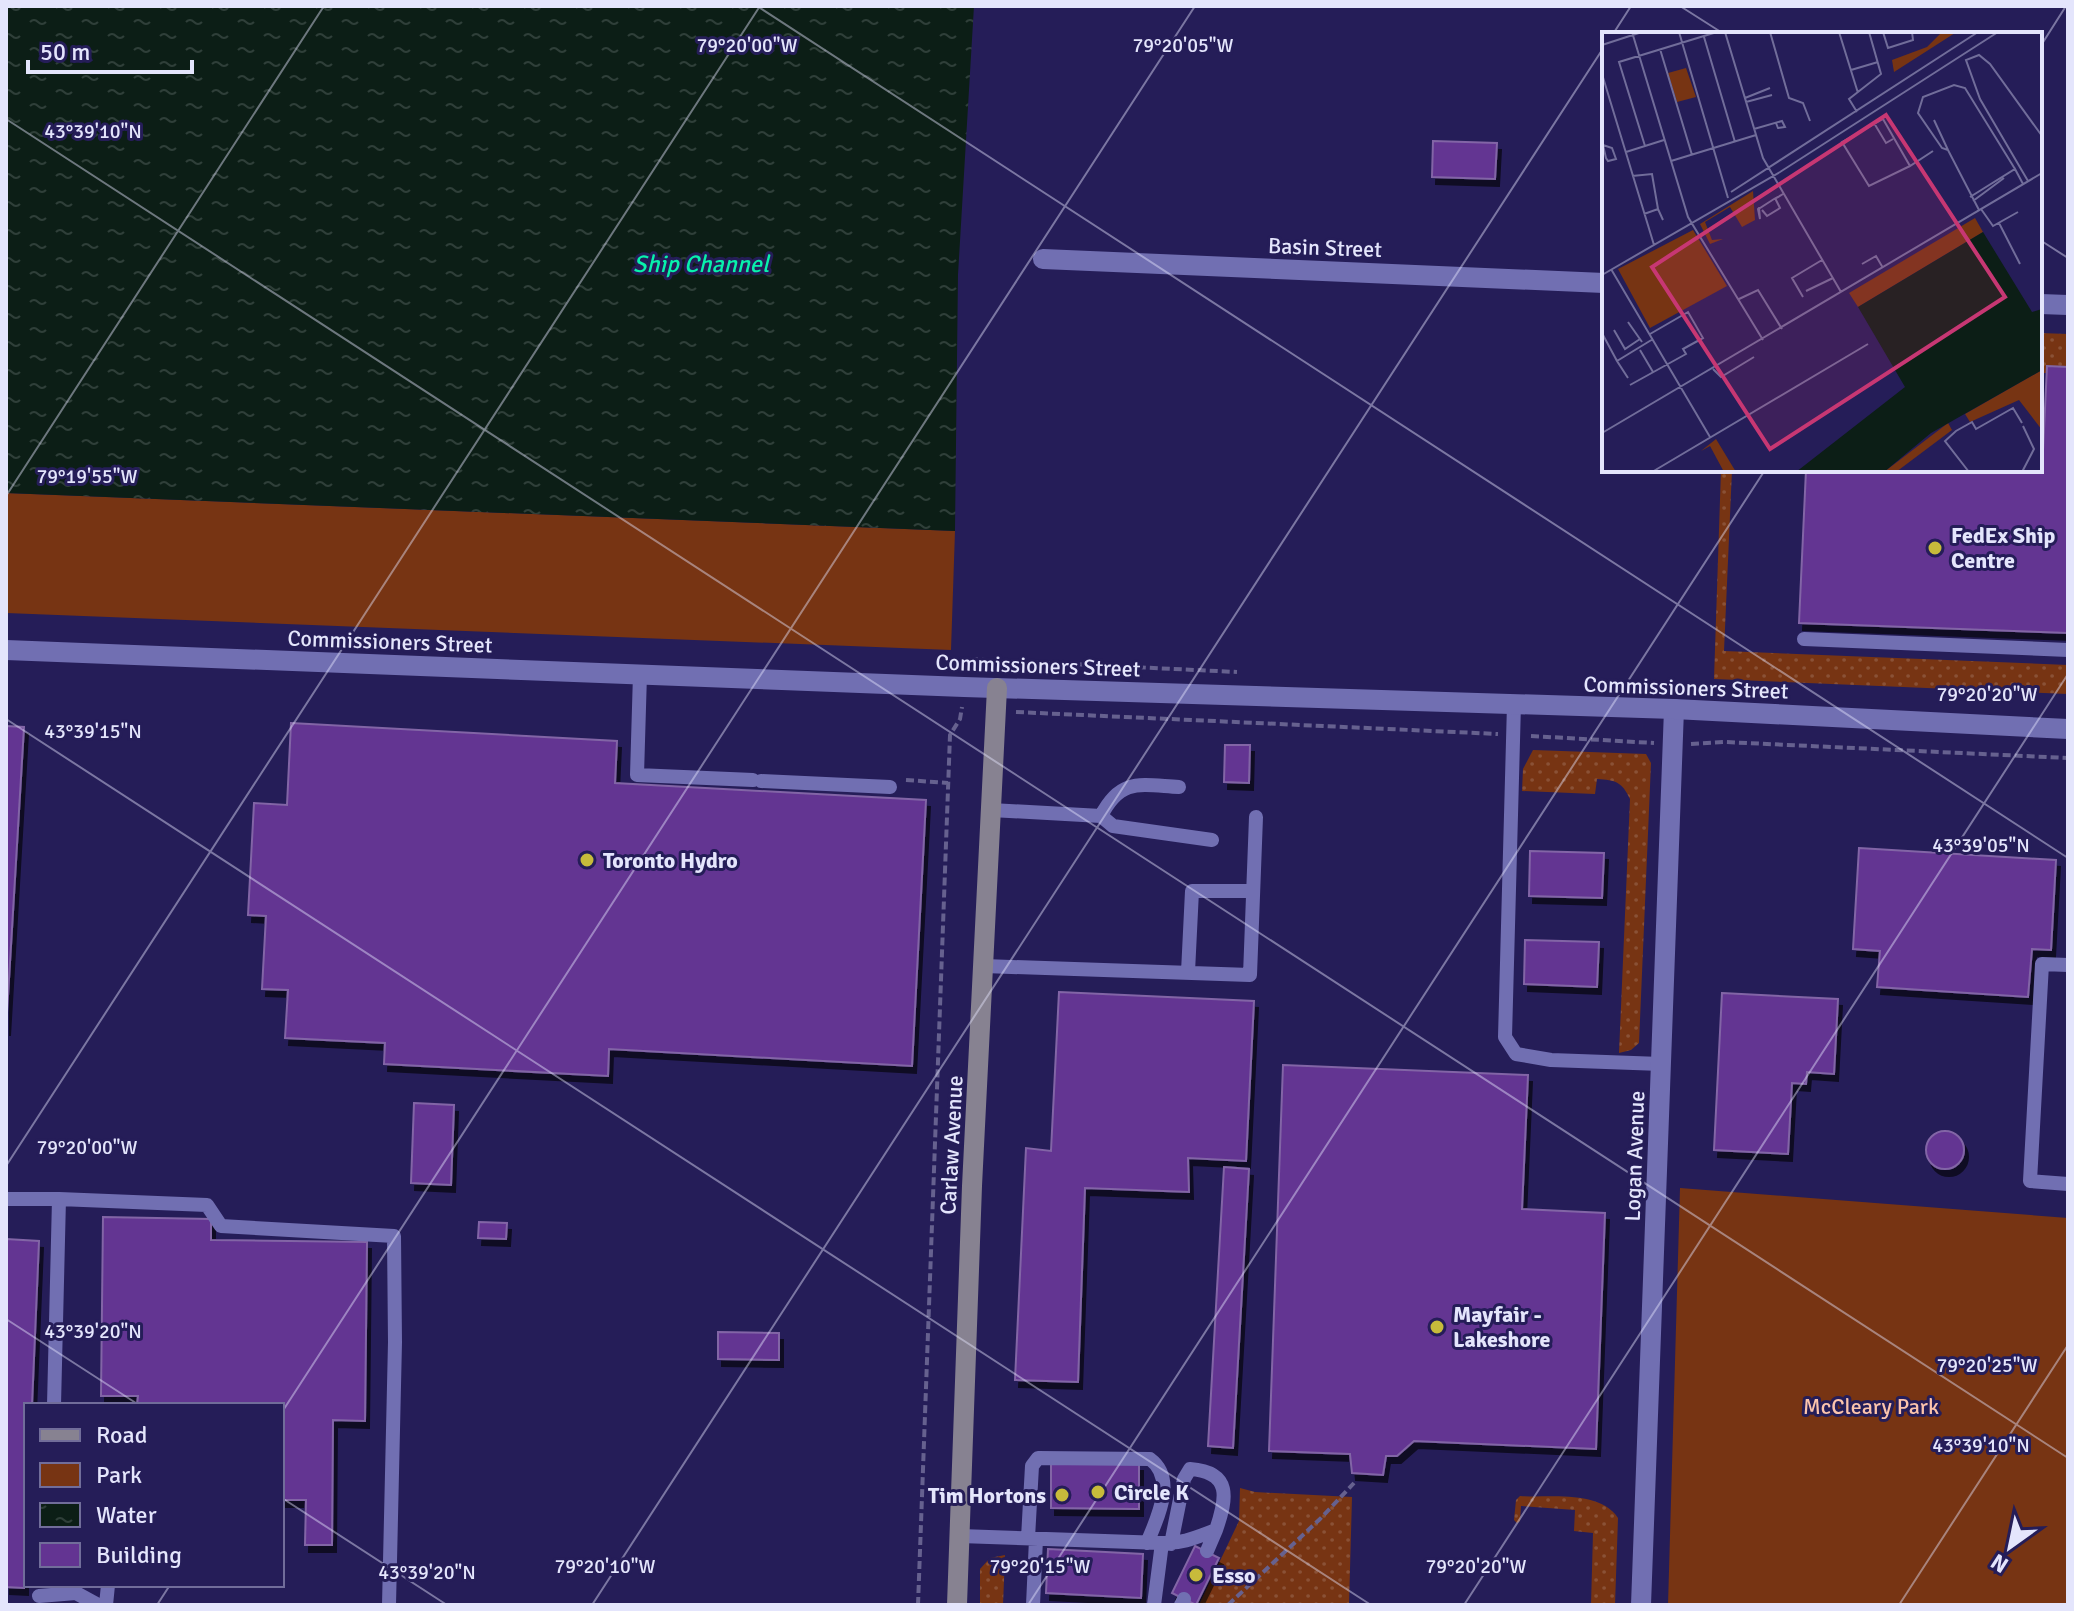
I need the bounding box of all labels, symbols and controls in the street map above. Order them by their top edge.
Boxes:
scale bar [28,24,192,74]
inset map [1602,32,2042,472]
text: 79°20'00"W [696,33,798,58]
text: 79°20'05"W [1132,33,1234,58]
text: 50 m [40,37,90,67]
text: 43°39'10"N [44,119,142,144]
street label: Basin Street [1267,232,1383,263]
water label: Ship Channel [633,249,771,279]
text: 79°19'55"W [36,464,138,489]
place label: FedEx Ship Centre [1951,522,2056,574]
marker: FedEx Ship Centre [1926,539,1944,557]
street label: Commissioners Street [287,624,493,659]
street label: Commissioners Street [935,648,1141,683]
street label: Commissioners Street [1583,670,1789,705]
text: 79°20'20"W [1936,682,2038,707]
text: 43°39'15"N [44,719,142,744]
text: 43°39'05"N [1932,833,2030,858]
place label: Toronto Hydro [603,847,738,874]
marker: Toronto Hydro [578,851,596,869]
street label: Carlaw Avenue [934,1075,969,1215]
street label: Logan Avenue [1619,1090,1650,1222]
text: 79°20'00"W [36,1135,138,1160]
place label: Mayfair - Lakeshore [1453,1301,1550,1353]
marker: Mayfair - Lakeshore [1428,1318,1446,1336]
text: 43°39'20"N [44,1319,142,1344]
text: 79°20'25"W [1936,1353,2038,1378]
park label: McCleary Park [1803,1393,1939,1420]
legend [24,1403,284,1587]
text: Road [96,1420,147,1450]
text: 43°39'10"N [1932,1433,2030,1458]
text: Park [96,1460,142,1490]
place label: Circle K [1114,1479,1189,1506]
place label: Tim Hortons [928,1482,1046,1509]
marker: Circle K [1089,1483,1107,1501]
marker: Tim Hortons [1053,1486,1071,1504]
text: Water [96,1500,157,1530]
north arrow [1970,1507,2050,1587]
text: Building [96,1540,182,1570]
text: N [1986,1548,2013,1579]
text: 79°20'10"W [554,1554,656,1579]
text: 79°20'15"W [989,1554,1091,1579]
text: 79°20'20"W [1425,1554,1527,1579]
text: 43°39'20"N [378,1560,476,1585]
place label: Esso [1212,1562,1256,1589]
marker: Esso [1187,1566,1205,1584]

